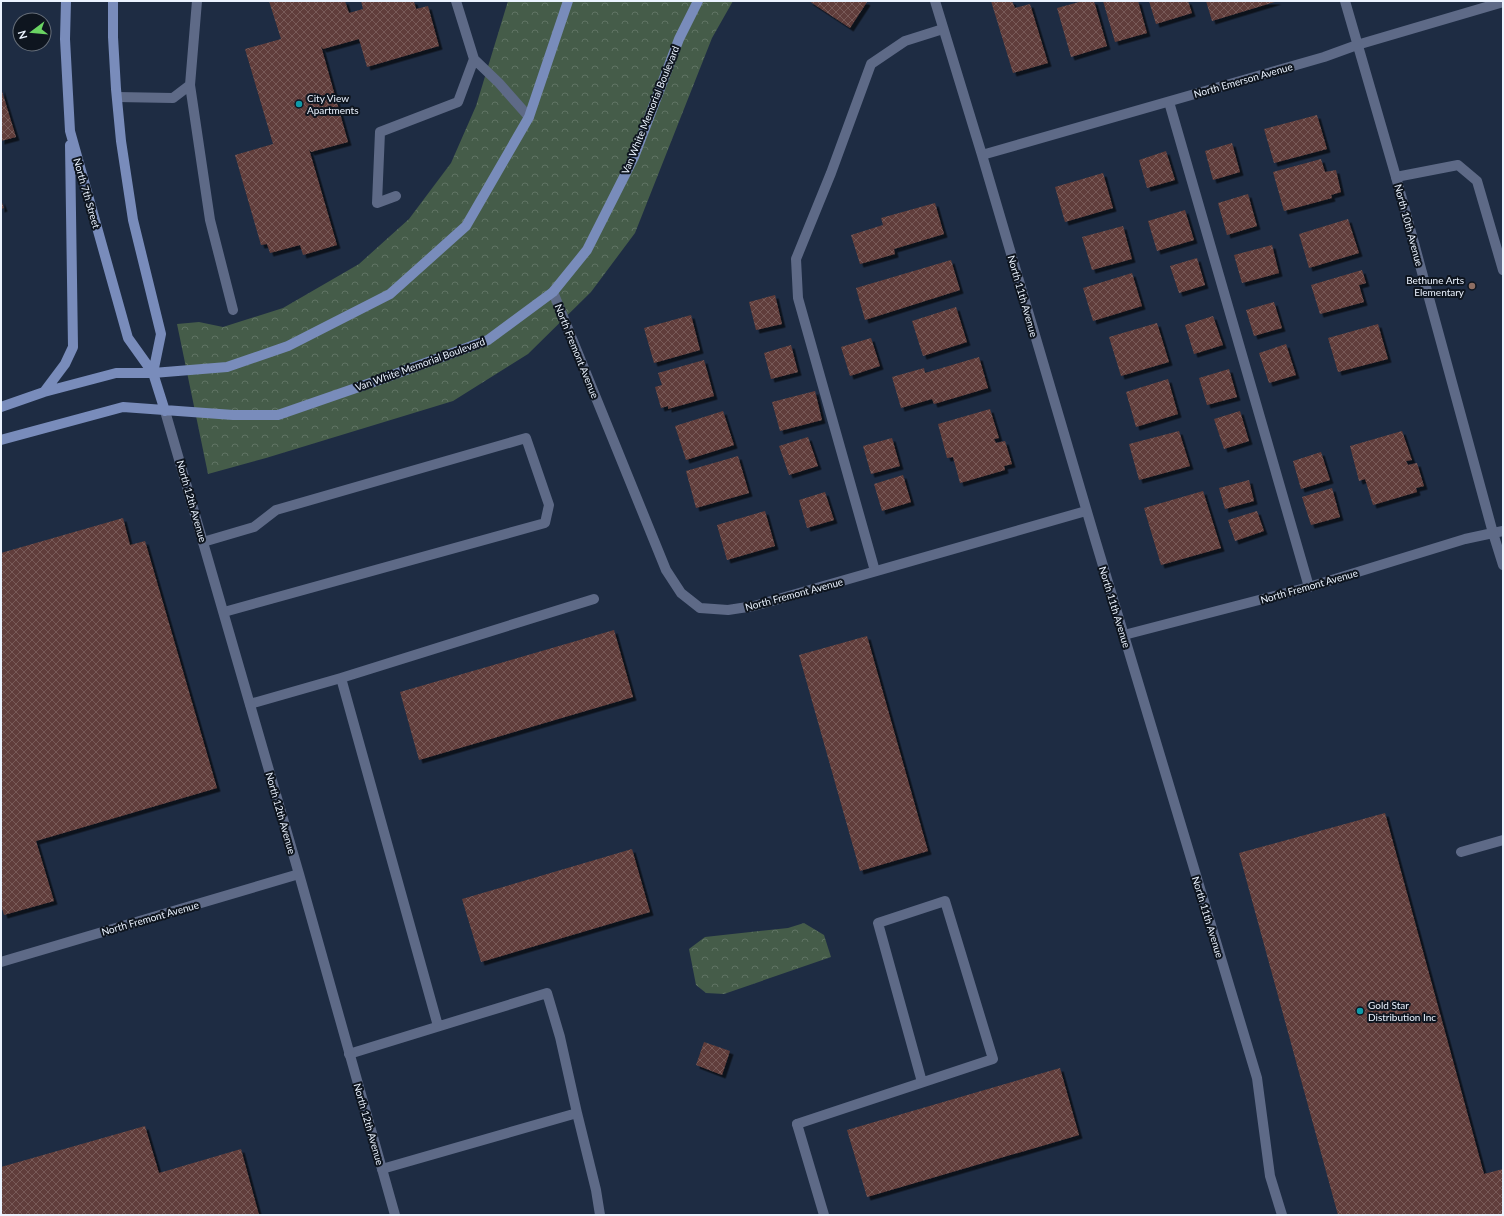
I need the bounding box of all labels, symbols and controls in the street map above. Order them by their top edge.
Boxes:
north arrow [12,12,52,52]
text: N [14,29,29,41]
street label: Van White Memorial Boulevard [619,44,681,176]
street label: North Emerson Avenue [1192,60,1294,100]
place label: City View Apartments [307,92,358,116]
marker: City View Apartments [294,99,304,109]
street label: North 7th Street [71,157,103,230]
street label: North 10th Avenue [1392,183,1426,267]
street label: North 11th Avenue [1006,254,1040,338]
place label: Bethune Arts Elementary [1406,274,1465,298]
marker: Bethune Arts Elementary [1467,281,1477,291]
street label: North Fremont Avenue [553,302,601,400]
street label: Van White Memorial Boulevard [353,335,487,393]
street label: North 12th Avenue [175,459,209,543]
street label: North 11th Avenue [1097,565,1133,649]
street label: North Fremont Avenue [1259,566,1359,606]
street label: North Fremont Avenue [744,575,844,613]
street label: North 12th Avenue [264,771,298,855]
street label: North 11th Avenue [1190,875,1226,959]
street label: North Fremont Avenue [100,898,200,938]
place label: Gold Star Distribution Inc [1368,999,1436,1023]
marker: Gold Star Distribution Inc [1355,1006,1365,1016]
street label: North 12th Avenue [352,1082,386,1166]

